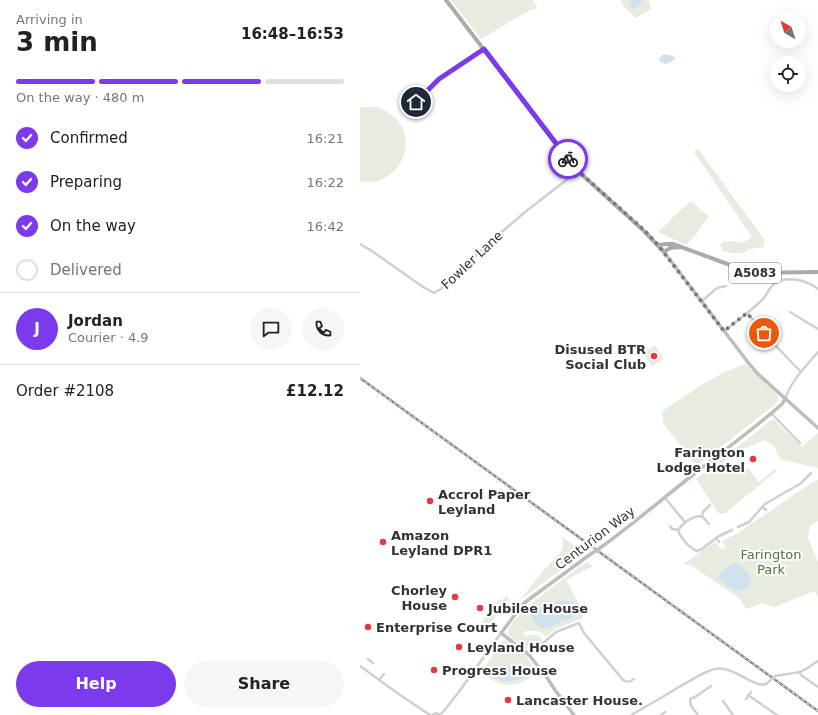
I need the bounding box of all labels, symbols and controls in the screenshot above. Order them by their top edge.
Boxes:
text: Arriving in [16,12,83,27]
north arrow [770,12,806,48]
map controls [770,12,806,92]
text: 16:48–16:53 [241,25,344,43]
text: 3 min [16,27,98,57]
button: locate [770,56,806,92]
pin [399,85,433,119]
text: On the way · 480 m [16,90,144,105]
icon: home [405,91,427,113]
icon: check [16,127,38,149]
text: Confirmed [50,129,128,147]
text: 16:21 [307,131,344,146]
courier [548,139,588,179]
icon: bike [557,148,579,170]
icon: check [16,171,38,193]
text: Preparing [50,173,122,191]
text: 16:22 [307,175,344,190]
icon: check [16,215,38,237]
text: On the way [50,217,136,235]
text: 16:42 [307,219,344,234]
street label: Fowler Lane [438,228,506,292]
text: Delivered [50,261,122,279]
road number: A5083 [729,263,781,283]
button: chat [250,308,292,350]
button: phone [302,308,344,350]
text: Jordan [68,312,123,330]
pin [747,316,781,350]
text: J [34,320,40,338]
icon: bag [753,322,775,344]
text: Courier · 4.9 [68,330,149,345]
place label: Disused BTR Social Club [555,342,646,372]
marker: Disused BTR Social Club [649,351,659,361]
text: Order #2108 [16,382,114,400]
text: £12.12 [286,382,344,400]
place label: Farington Lodge Hotel [657,445,745,475]
marker: Farington Lodge Hotel [748,454,758,464]
place label: Accrol Paper Leyland [438,487,531,517]
marker: Accrol Paper Leyland [425,496,435,506]
street label: Centurion Way [552,503,638,573]
place label: Amazon Leyland DPR1 [391,528,492,558]
marker: Amazon Leyland DPR1 [378,537,388,547]
park label: Farington Park [741,547,802,577]
place label: Chorley House [391,583,448,613]
marker: Chorley House [450,592,460,602]
place label: Jubilee House [487,601,588,616]
marker: Jubilee House [475,603,485,613]
place label: Enterprise Court [376,620,497,635]
marker: Enterprise Court [363,622,373,632]
place label: Leyland House [467,640,575,655]
marker: Leyland House [454,642,464,652]
button: Help [16,661,176,707]
button: Share [184,661,344,707]
place label: Progress House [442,663,557,678]
marker: Progress House [429,665,439,675]
place label: Lancaster House. [516,693,643,708]
marker: Lancaster House. [503,695,513,705]

